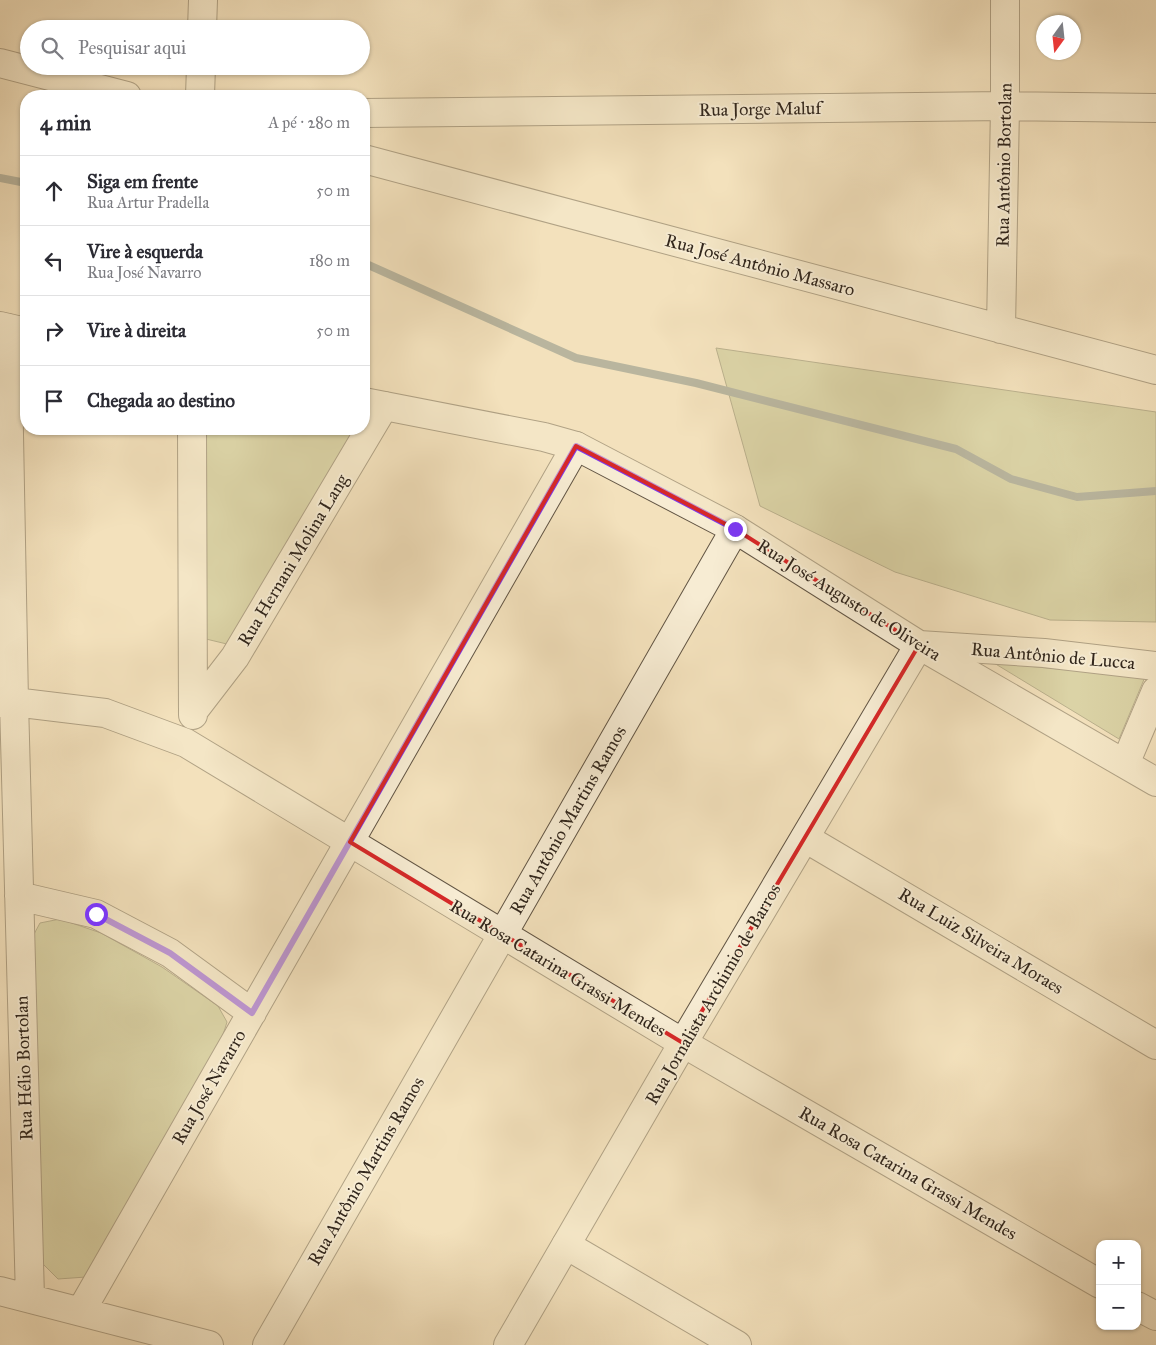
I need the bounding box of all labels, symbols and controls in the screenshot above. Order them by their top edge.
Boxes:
north arrow [1036,15,1081,60]
search box [20,20,370,75]
icon: search [38,34,66,62]
text: Pesquisar aqui [78,36,186,59]
street label: Rua Antônio Bortolan [992,83,1016,247]
street label: Rua Jorge Maluf [698,97,824,122]
text: 4 min [40,110,91,136]
text: A pé · 280 m [268,113,350,132]
text: Siga em frente [87,170,198,193]
icon: ahead [40,177,68,205]
text: 50 m [316,181,350,200]
text: Rua Artur Pradella [87,193,209,212]
street label: Rua José Antônio Massaro [663,229,857,302]
text: Vire à esquerda [87,240,203,263]
icon: left [40,247,68,275]
text: 180 m [309,251,350,270]
text: Rua José Navarro [87,263,201,282]
icon: right [40,317,68,345]
text: Vire à direita [87,319,186,342]
text: 50 m [316,321,350,340]
icon: arrive [40,387,68,415]
text: Chegada ao destino [87,389,235,412]
street label: Rua Hernani Molina Lang [233,470,354,650]
route end [724,518,747,541]
street label: Rua José Augusto de Oliveira [753,534,945,667]
street label: Rua Antônio de Lucca [970,638,1136,674]
street label: Rua Antônio Martins Ramos [505,722,631,918]
street label: Rua Jornalista Archimio de Barros [641,880,786,1109]
street label: Rua Luiz Silveira Moraes [895,883,1067,999]
street label: Rua Rosa Catarina Grassi Mendes [446,895,670,1041]
route start [85,903,108,926]
street label: Rua Hélio Bortolan [10,995,38,1141]
street label: Rua José Navarro [167,1026,252,1149]
street label: Rua Antônio Martins Ramos [303,1073,429,1269]
street label: Rua Rosa Catarina Grassi Mendes [795,1101,1021,1245]
map controls [1096,1240,1141,1330]
button: + [1096,1240,1141,1285]
button: − [1096,1285,1141,1330]

